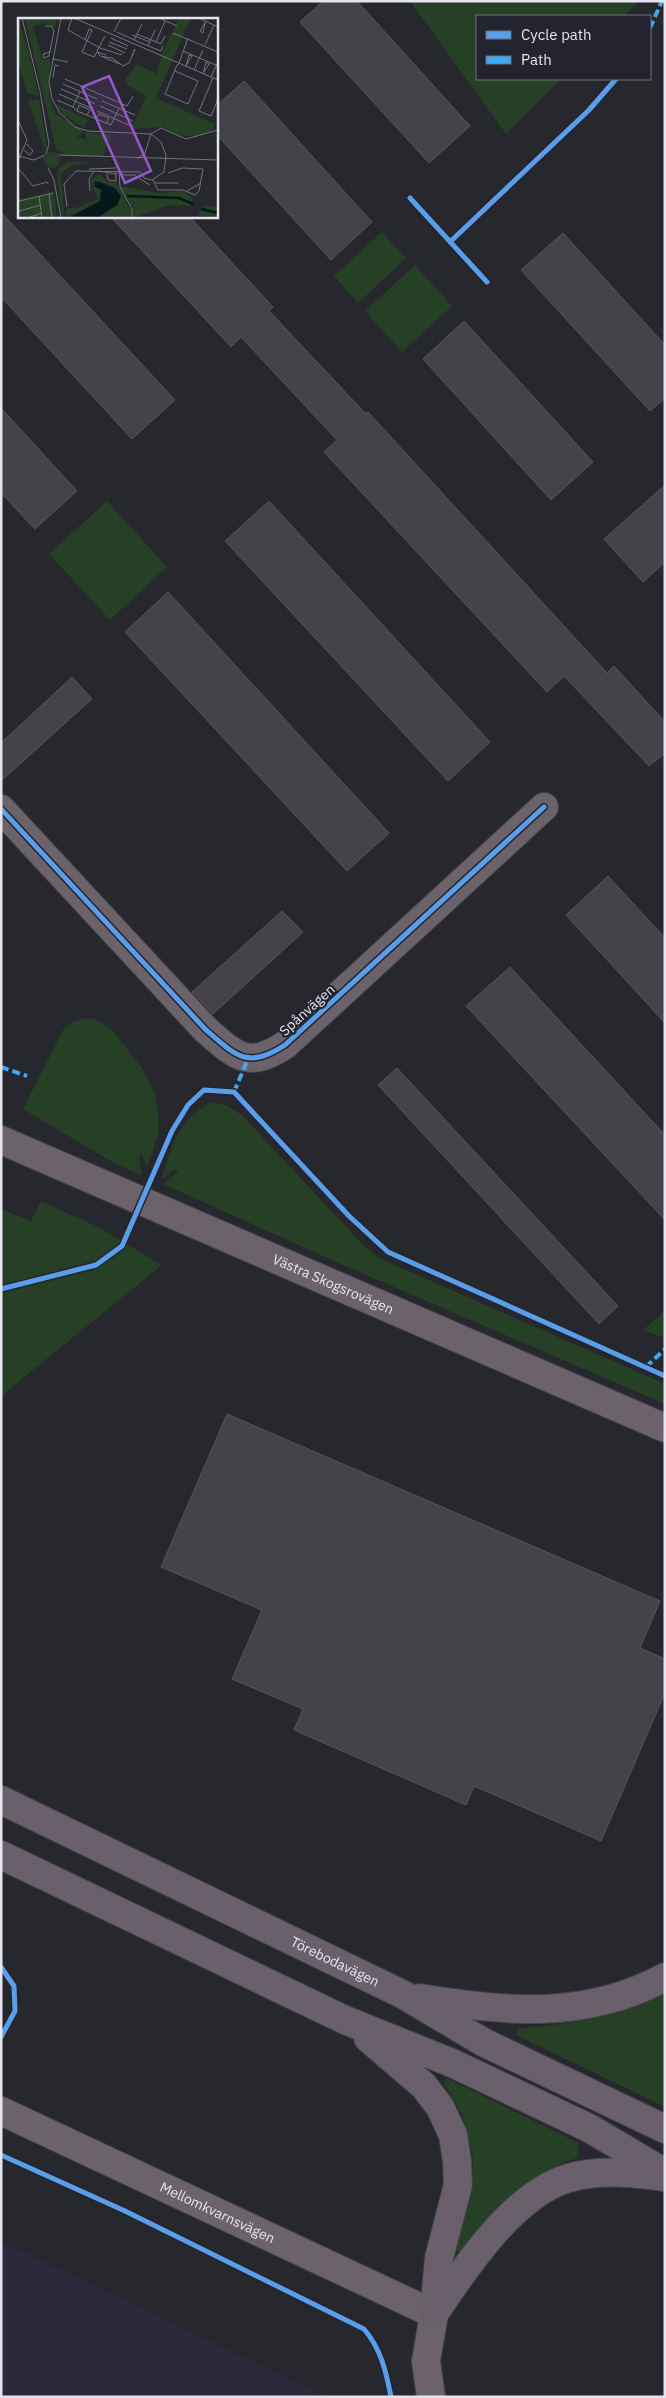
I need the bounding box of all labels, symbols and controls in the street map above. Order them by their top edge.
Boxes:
legend [476,15,651,80]
inset map [18,18,218,218]
text: Cycle path [521,25,592,44]
text: Path [521,50,552,69]
street label: Spånvägen [275,980,339,1040]
street label: Västra Skogsrovägen [270,1250,397,1318]
street label: Törebodavägen [288,1932,382,1991]
street label: Mellomkvarnsvägen [157,2178,278,2247]

